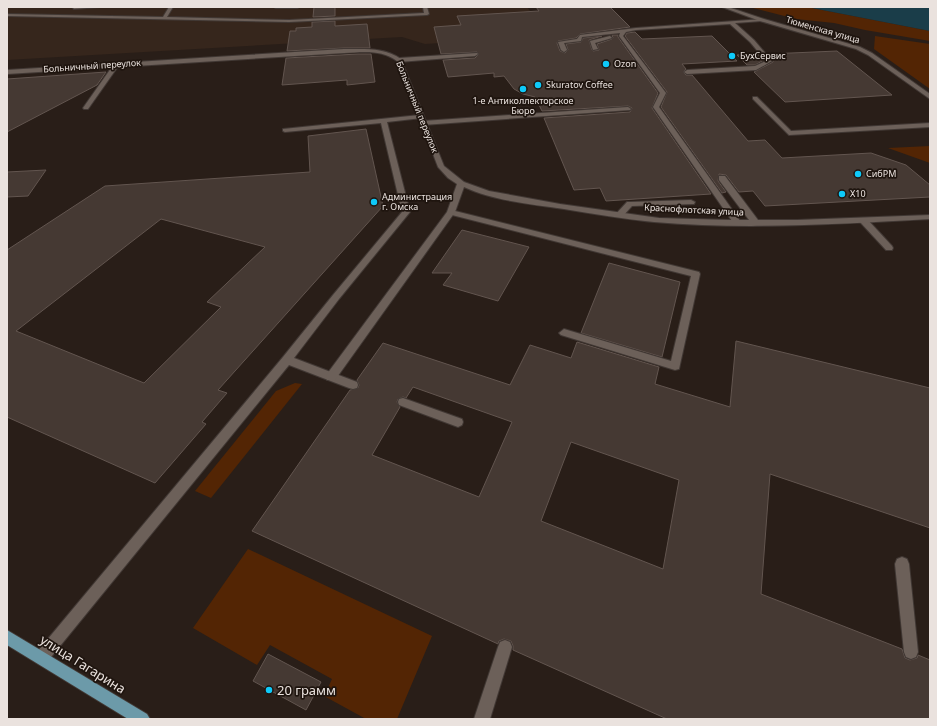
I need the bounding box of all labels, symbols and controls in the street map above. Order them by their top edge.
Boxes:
street label: Тюменская улица [785,13,862,46]
place label: БухСервис [740,49,786,62]
marker: БухСервис [727,51,737,61]
street label: Больничный переулок [43,56,141,75]
place label: Ozon [614,57,636,70]
street label: Больничный переулок [393,59,442,155]
marker: Ozon [601,59,611,69]
place label: Skuratov Coffee [546,78,613,91]
marker: Skuratov Coffee [533,80,543,90]
marker: 1-е Антиколлекторское Бюро [518,84,528,94]
place label: 1-е Антиколлекторское Бюро [473,94,573,117]
place label: СибРМ [866,167,896,180]
marker: СибРМ [853,169,863,179]
place label: Х10 [850,187,866,200]
marker: Х10 [837,189,847,199]
place label: Администрация г. Омска [382,190,452,213]
marker: Администрация г. Омска [369,197,379,207]
street label: Краснофлотская улица [644,200,744,219]
street label: улица Гагарина [37,630,129,698]
place label: 20 грамм [277,681,336,699]
marker: 20 грамм [264,685,274,695]

